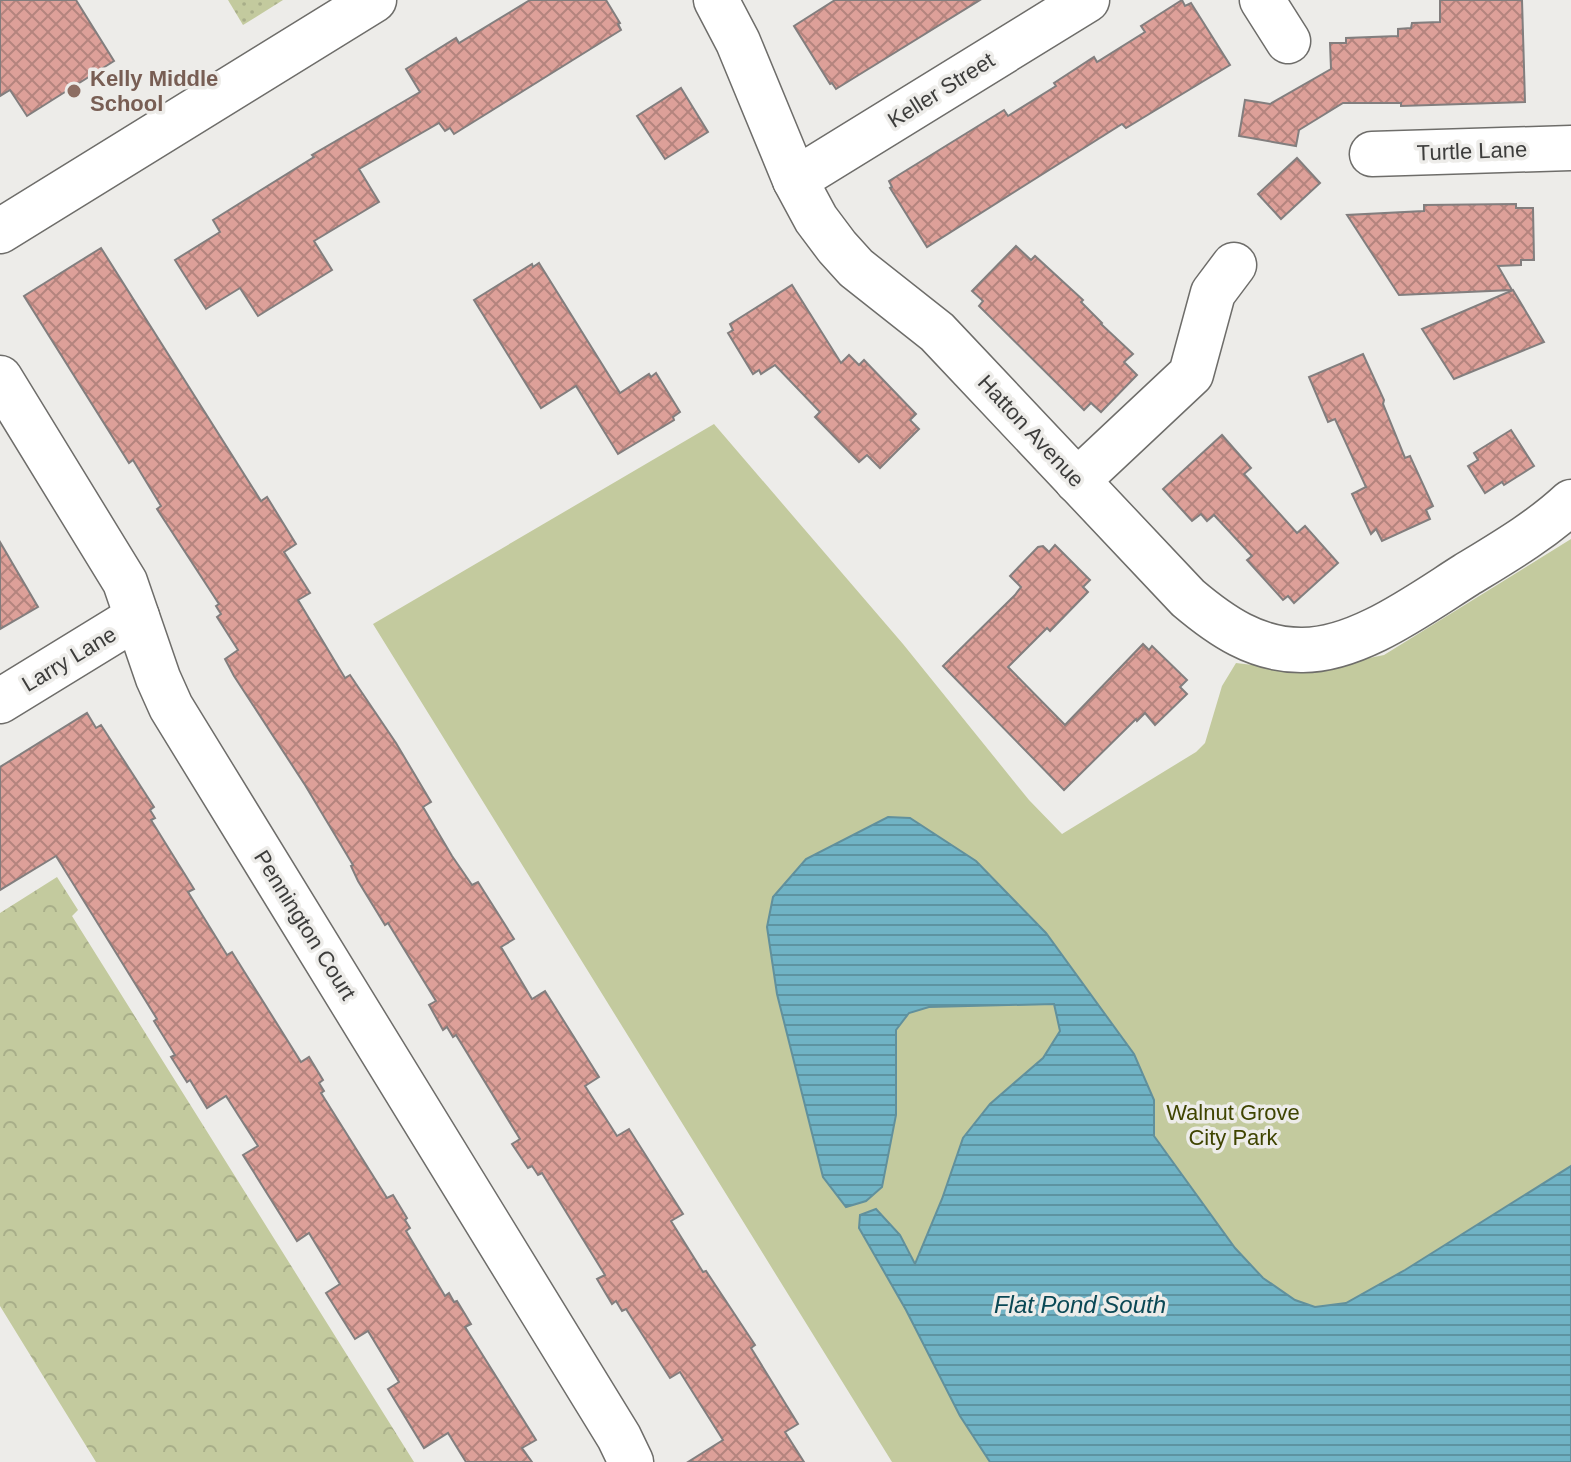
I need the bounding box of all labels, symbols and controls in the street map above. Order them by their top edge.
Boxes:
street label: Keller Street [883,47,999,133]
place label: Kelly Middle School [90,66,218,116]
marker: Kelly Middle School [65,82,83,100]
street label: Turtle Lane [1416,137,1528,165]
street label: Hatton Avenue [973,370,1089,492]
street label: Larry Lane [17,621,121,697]
street label: Pennington Court [249,846,361,1004]
park label: Walnut Grove City Park [1166,1100,1300,1150]
water label: Flat Pond South [994,1291,1166,1318]

